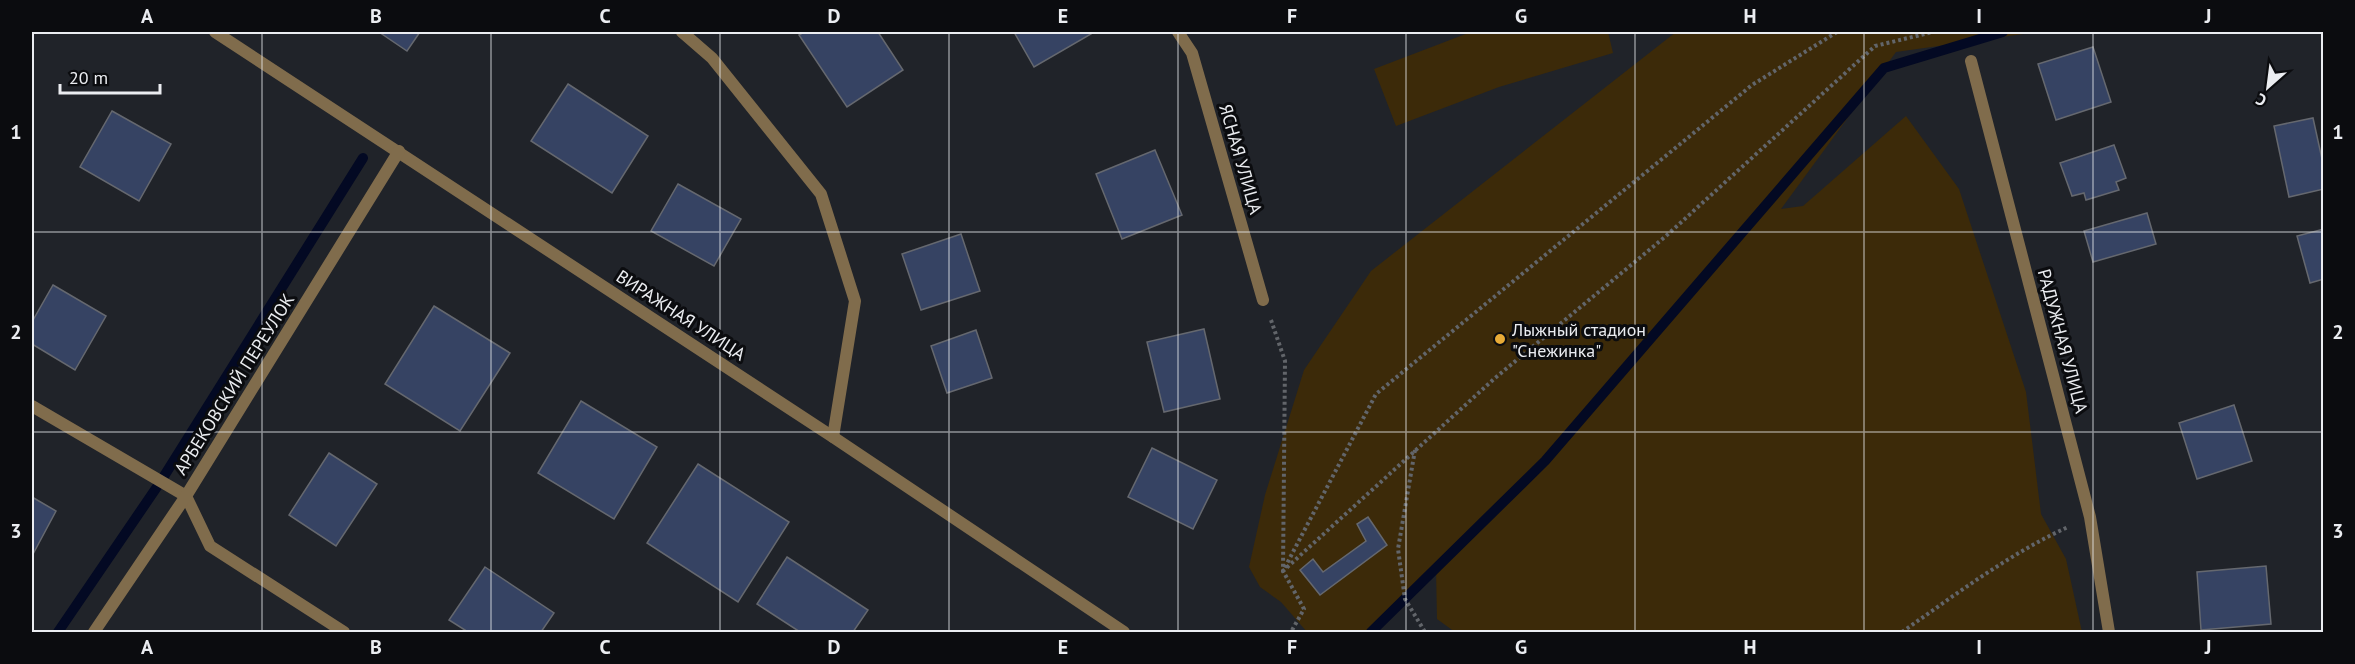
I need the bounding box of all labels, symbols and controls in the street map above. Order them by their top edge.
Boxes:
text: A [141,3,154,29]
text: B [370,3,382,29]
text: C [599,3,611,29]
text: D [828,3,841,29]
text: E [1058,3,1068,29]
text: F [1287,3,1297,29]
text: G [1515,3,1527,29]
text: H [1743,3,1757,29]
text: I [1976,3,1982,29]
text: J [2204,3,2211,29]
scale bar [60,57,160,95]
north arrow [2238,57,2298,117]
text: 20 m [69,66,108,89]
text: С [2252,89,2270,111]
street label: ЯСНАЯ УЛИЦА [1214,101,1268,217]
text: 1 [10,119,22,145]
text: 1 [2332,119,2344,145]
street label: ВИРАЖНАЯ УЛИЦА [612,265,750,366]
street label: РАДУЖНАЯ УЛИЦА [2033,266,2093,416]
street label: АРБЕКОВСКИЙ ПЕРЕУЛОК [169,289,299,479]
place label: Лыжный стадион "Снежинка" [1511,318,1646,362]
text: 2 [10,319,22,345]
text: 2 [2332,319,2344,345]
marker: Лыжный стадион "Снежинка" [1493,332,1507,346]
text: 3 [10,518,22,544]
text: 3 [2332,518,2344,544]
text: A [141,634,154,660]
text: B [370,634,382,660]
text: C [599,634,611,660]
text: D [828,634,841,660]
text: E [1058,634,1068,660]
text: F [1287,634,1297,660]
text: G [1515,634,1527,660]
text: H [1743,634,1757,660]
text: I [1976,634,1982,660]
text: J [2204,634,2211,660]

